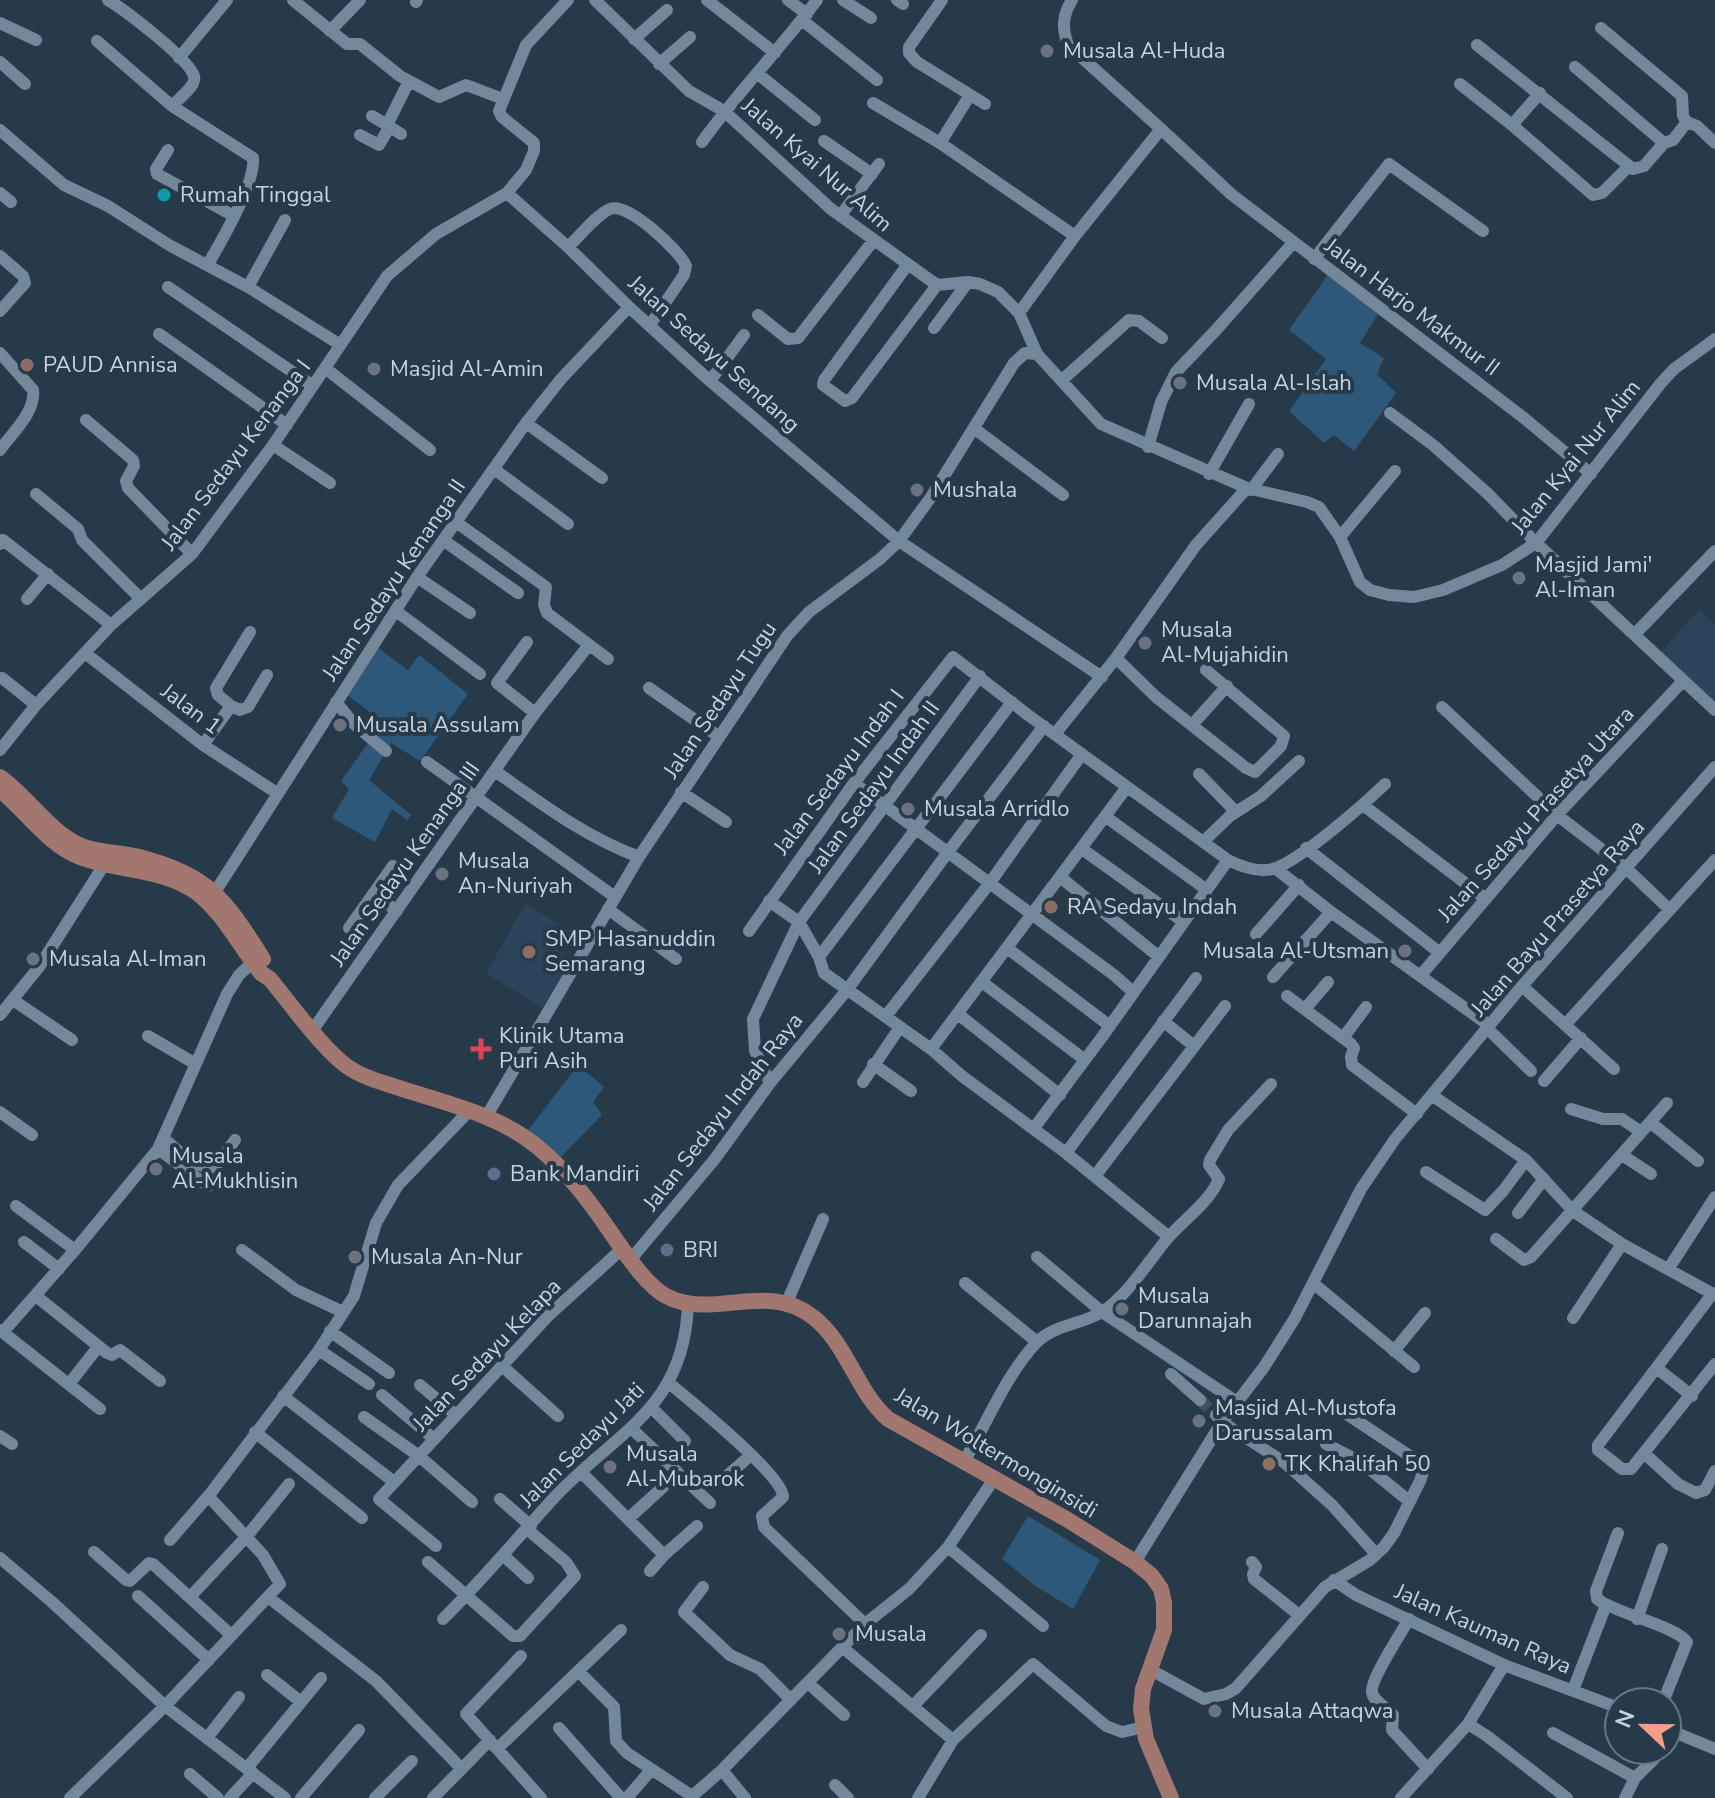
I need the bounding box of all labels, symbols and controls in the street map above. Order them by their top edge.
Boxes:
place label: Musala Al-Huda [1063,36,1226,66]
marker: Musala Al-Huda [1038,42,1056,60]
street label: Jalan Kyai Nur Alim [735,91,899,239]
place label: Rumah Tinggal [180,180,331,210]
marker: Rumah Tinggal [155,186,173,204]
street label: Jalan Harjo Makmur II [1318,231,1506,383]
street label: Jalan Sedayu Sendang [621,268,806,439]
place label: PAUD Annisa [43,350,178,380]
street label: Jalan Sedayu Kenanga I [154,353,318,557]
place label: Masjid Al-Amin [390,354,544,384]
marker: PAUD Annisa [18,356,36,374]
marker: Masjid Al-Amin [365,360,383,378]
place label: Musala Al-Islah [1196,368,1352,398]
marker: Musala Al-Islah [1171,374,1189,392]
street label: Jalan Kyai Nur Alim [1504,374,1648,541]
street label: Jalan Sedayu Kenanga II [315,473,473,688]
place label: Mushala [933,475,1017,505]
marker: Mushala [908,481,926,499]
place label: Masjid Jami' Al-Iman [1535,550,1652,605]
marker: Masjid Jami' Al-Iman [1510,569,1528,587]
place label: Musala Al-Mujahidin [1161,615,1289,670]
street label: Jalan Sedayu Tugu [656,616,784,785]
marker: Musala Al-Mujahidin [1136,634,1154,652]
street label: Jalan 1 [154,676,227,742]
street label: Jalan Sedayu Indah I [766,683,911,862]
street label: Jalan Sedayu Indah II [801,695,947,880]
street label: Jalan Sedayu Prasetya Utara [1430,700,1641,929]
place label: Musala Assulam [356,710,520,740]
marker: Musala Assulam [331,716,349,734]
street label: Jalan Sedayu Kenanga III [322,756,487,973]
place label: Musala Arridlo [924,794,1070,824]
marker: Musala Arridlo [899,800,917,818]
street label: Jalan Bayu Prasetya Raya [1464,813,1652,1023]
place label: Musala An-Nuriyah [458,846,573,901]
marker: Musala An-Nuriyah [433,865,451,883]
place label: RA Sedayu Indah [1067,892,1237,922]
marker: RA Sedayu Indah [1042,898,1060,916]
place label: SMP Hasanuddin Semarang [545,924,716,979]
place label: Musala Al-Utsman [1203,936,1389,966]
marker: Musala Al-Utsman [1396,942,1414,960]
marker: SMP Hasanuddin Semarang [520,943,538,961]
place label: Musala Al-Iman [49,944,207,974]
marker: Musala Al-Iman [24,950,42,968]
street label: Jalan Sedayu Indah Raya [636,1007,810,1218]
place label: Klinik Utama Puri Asih [499,1021,625,1076]
marker: Klinik Utama Puri Asih [470,1038,492,1060]
place label: Musala Al-Mukhlisin [172,1141,298,1196]
place label: Bank Mandiri [510,1159,640,1189]
marker: Musala Al-Mukhlisin [147,1160,165,1178]
marker: Bank Mandiri [485,1165,503,1183]
place label: BRI [683,1235,718,1265]
marker: BRI [658,1241,676,1259]
place label: Musala An-Nur [371,1242,523,1272]
marker: Musala An-Nur [346,1248,364,1266]
street label: Jalan Sedayu Kelapa [405,1272,568,1439]
place label: Musala Darunnajah [1138,1281,1252,1336]
marker: Musala Darunnajah [1113,1300,1131,1318]
street label: Jalan Sedayu Jati [512,1376,651,1515]
street label: Jalan Woltermonginsidi [888,1380,1103,1525]
place label: Masjid Al-Mustofa Darussalam [1215,1393,1397,1448]
marker: Masjid Al-Mustofa Darussalam [1190,1412,1208,1430]
place label: Musala Al-Mubarok [626,1439,745,1494]
place label: TK Khalifah 50 [1285,1449,1431,1479]
marker: TK Khalifah 50 [1260,1455,1278,1473]
marker: Musala Al-Mubarok [601,1458,619,1476]
street label: Jalan Kauman Raya [1389,1576,1576,1681]
place label: Musala [855,1619,927,1649]
marker: Musala [830,1625,848,1643]
north arrow [1603,1686,1683,1766]
place label: Musala Attaqwa [1231,1696,1394,1726]
marker: Musala Attaqwa [1206,1702,1224,1720]
text: N [1608,1706,1642,1732]

